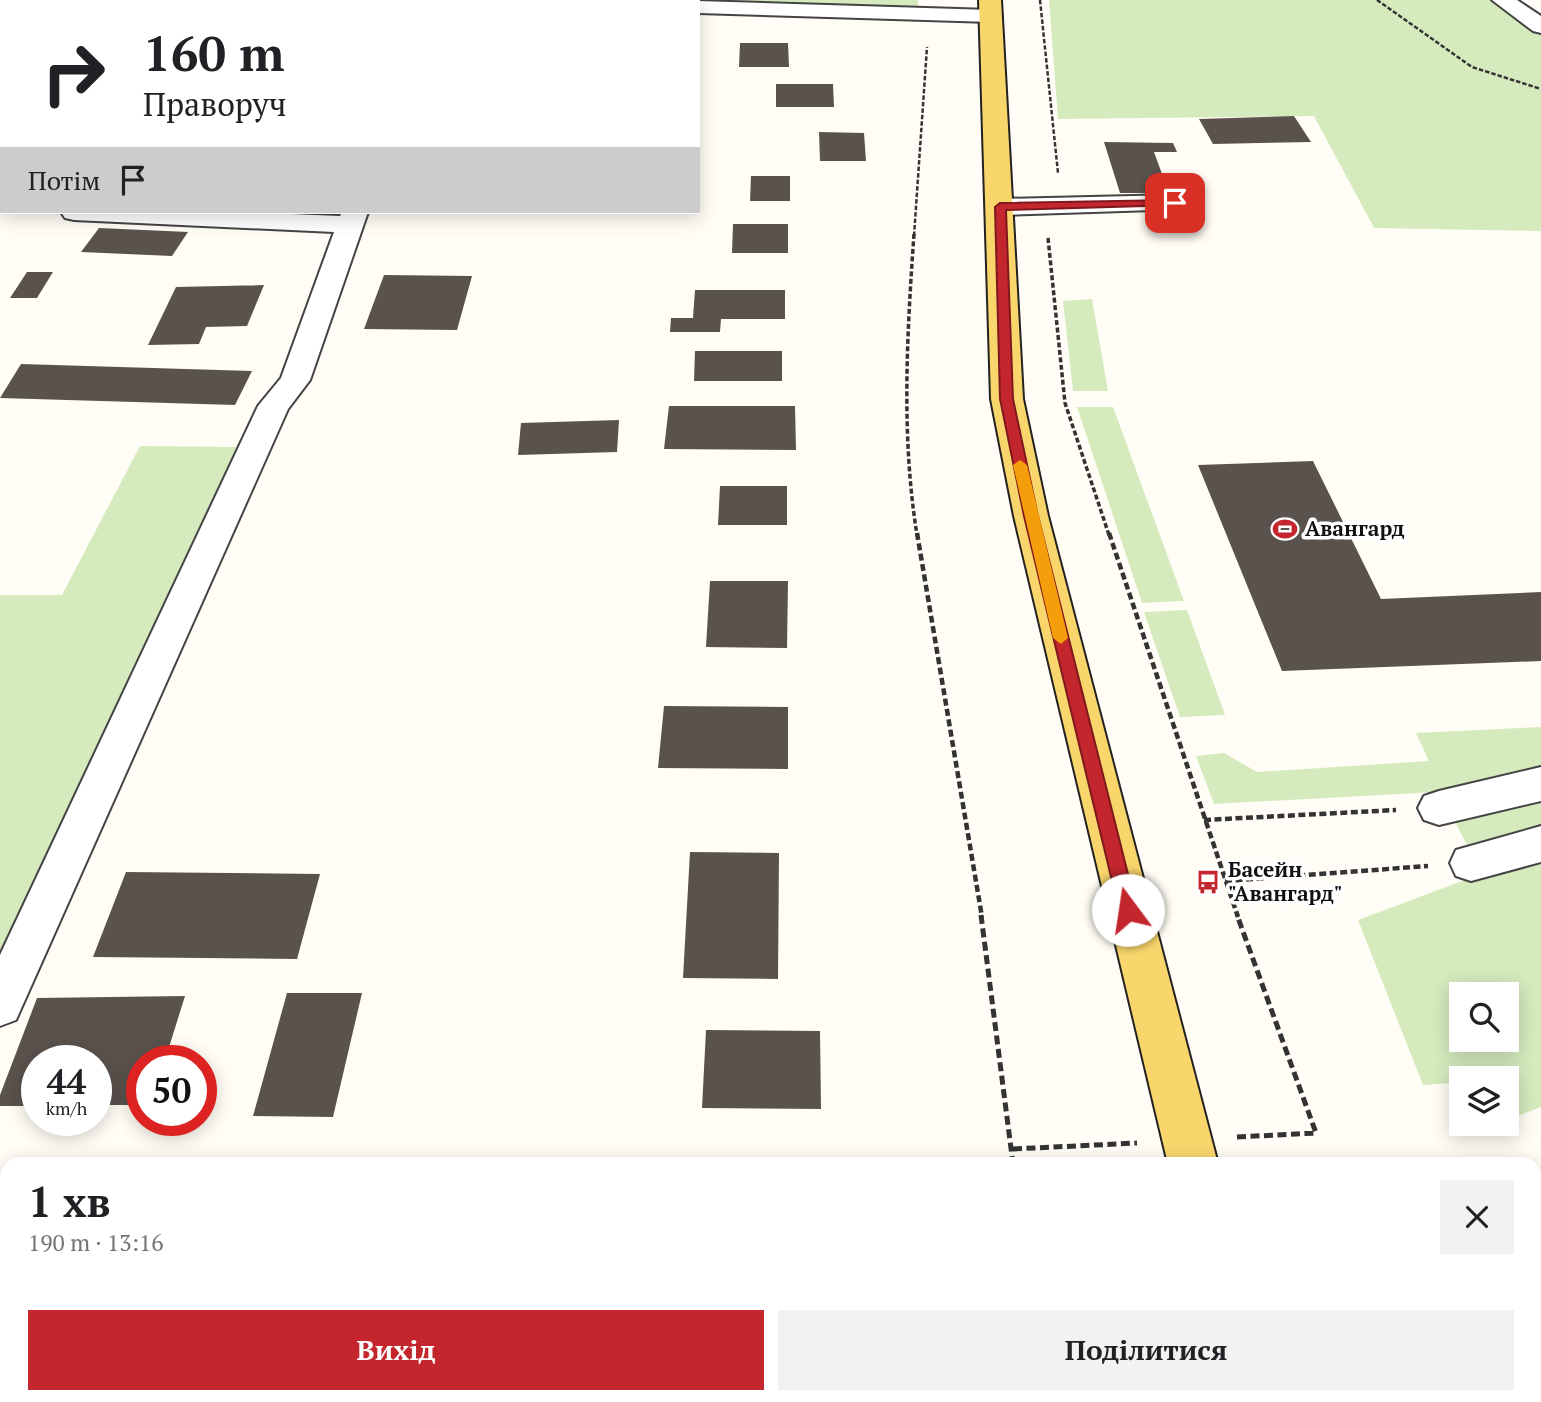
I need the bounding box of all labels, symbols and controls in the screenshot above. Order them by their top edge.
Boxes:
text: 160 m [143,20,285,85]
icon: right [28,28,119,119]
text: Праворуч [143,83,287,125]
icon: arrive [114,161,152,199]
text: Потім [28,163,100,197]
pin [1145,173,1205,233]
icon: arrive [1156,184,1194,222]
place label: Авангард [1305,514,1405,542]
sports icon: Авангард [1271,515,1299,543]
place label: Басейн "Авангард" [1228,855,1342,907]
bus stop icon: Басейн "Авангард" [1194,868,1222,896]
position arrow [1091,873,1165,947]
map controls [1449,982,1519,1136]
button: search [1449,982,1519,1052]
speed limit sign: 50 [126,1045,217,1136]
text: 44 [47,1058,86,1104]
button: layers [1449,1066,1519,1136]
text: km/h [46,1096,87,1120]
text: 1 хв [28,1173,111,1229]
button: close [1440,1180,1514,1254]
text: 190 m · 13:16 [28,1227,163,1258]
button: Вихід [28,1310,764,1390]
button: Поділитися [778,1310,1514,1390]

